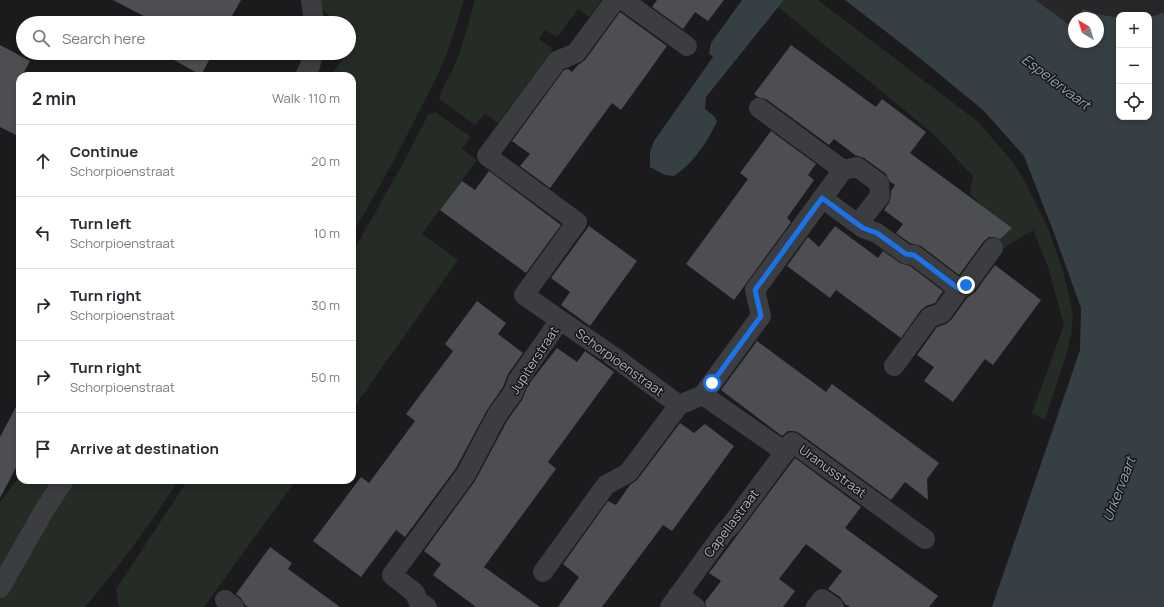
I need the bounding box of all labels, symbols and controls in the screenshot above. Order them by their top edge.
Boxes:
north arrow [1068,12,1104,48]
map controls [1116,12,1152,120]
button: + [1116,12,1152,48]
search box [16,16,356,60]
icon: search [30,27,52,49]
text: Search here [62,28,145,49]
button: − [1116,48,1152,84]
water label: Espelervaart [1018,50,1096,114]
button: locate [1116,84,1152,120]
text: 2 min [32,87,76,110]
text: Walk · 110 m [272,89,340,107]
text: Continue [70,141,138,162]
icon: ahead [32,150,54,172]
text: 20 m [311,152,340,170]
text: Schorpioenstraat [70,162,175,180]
text: Turn left [70,213,132,234]
icon: left [32,222,54,244]
text: 10 m [313,224,340,242]
text: Schorpioenstraat [70,234,175,252]
route end [957,276,975,294]
text: Turn right [70,285,141,306]
icon: right [32,294,54,316]
text: 30 m [311,296,340,314]
text: Schorpioenstraat [70,306,175,324]
street label: Jupiterstraat [505,323,563,397]
street label: Schorpioenstraat [572,324,668,400]
text: Turn right [70,357,141,378]
icon: right [32,366,54,388]
text: 50 m [311,368,340,386]
route start [703,374,721,392]
text: Schorpioenstraat [70,378,175,396]
icon: arrive [32,438,54,460]
text: Arrive at destination [70,438,219,459]
street label: Uranusstraat [796,440,870,502]
water label: Urkervaart [1098,452,1140,524]
street label: Capellastraat [699,485,763,561]

